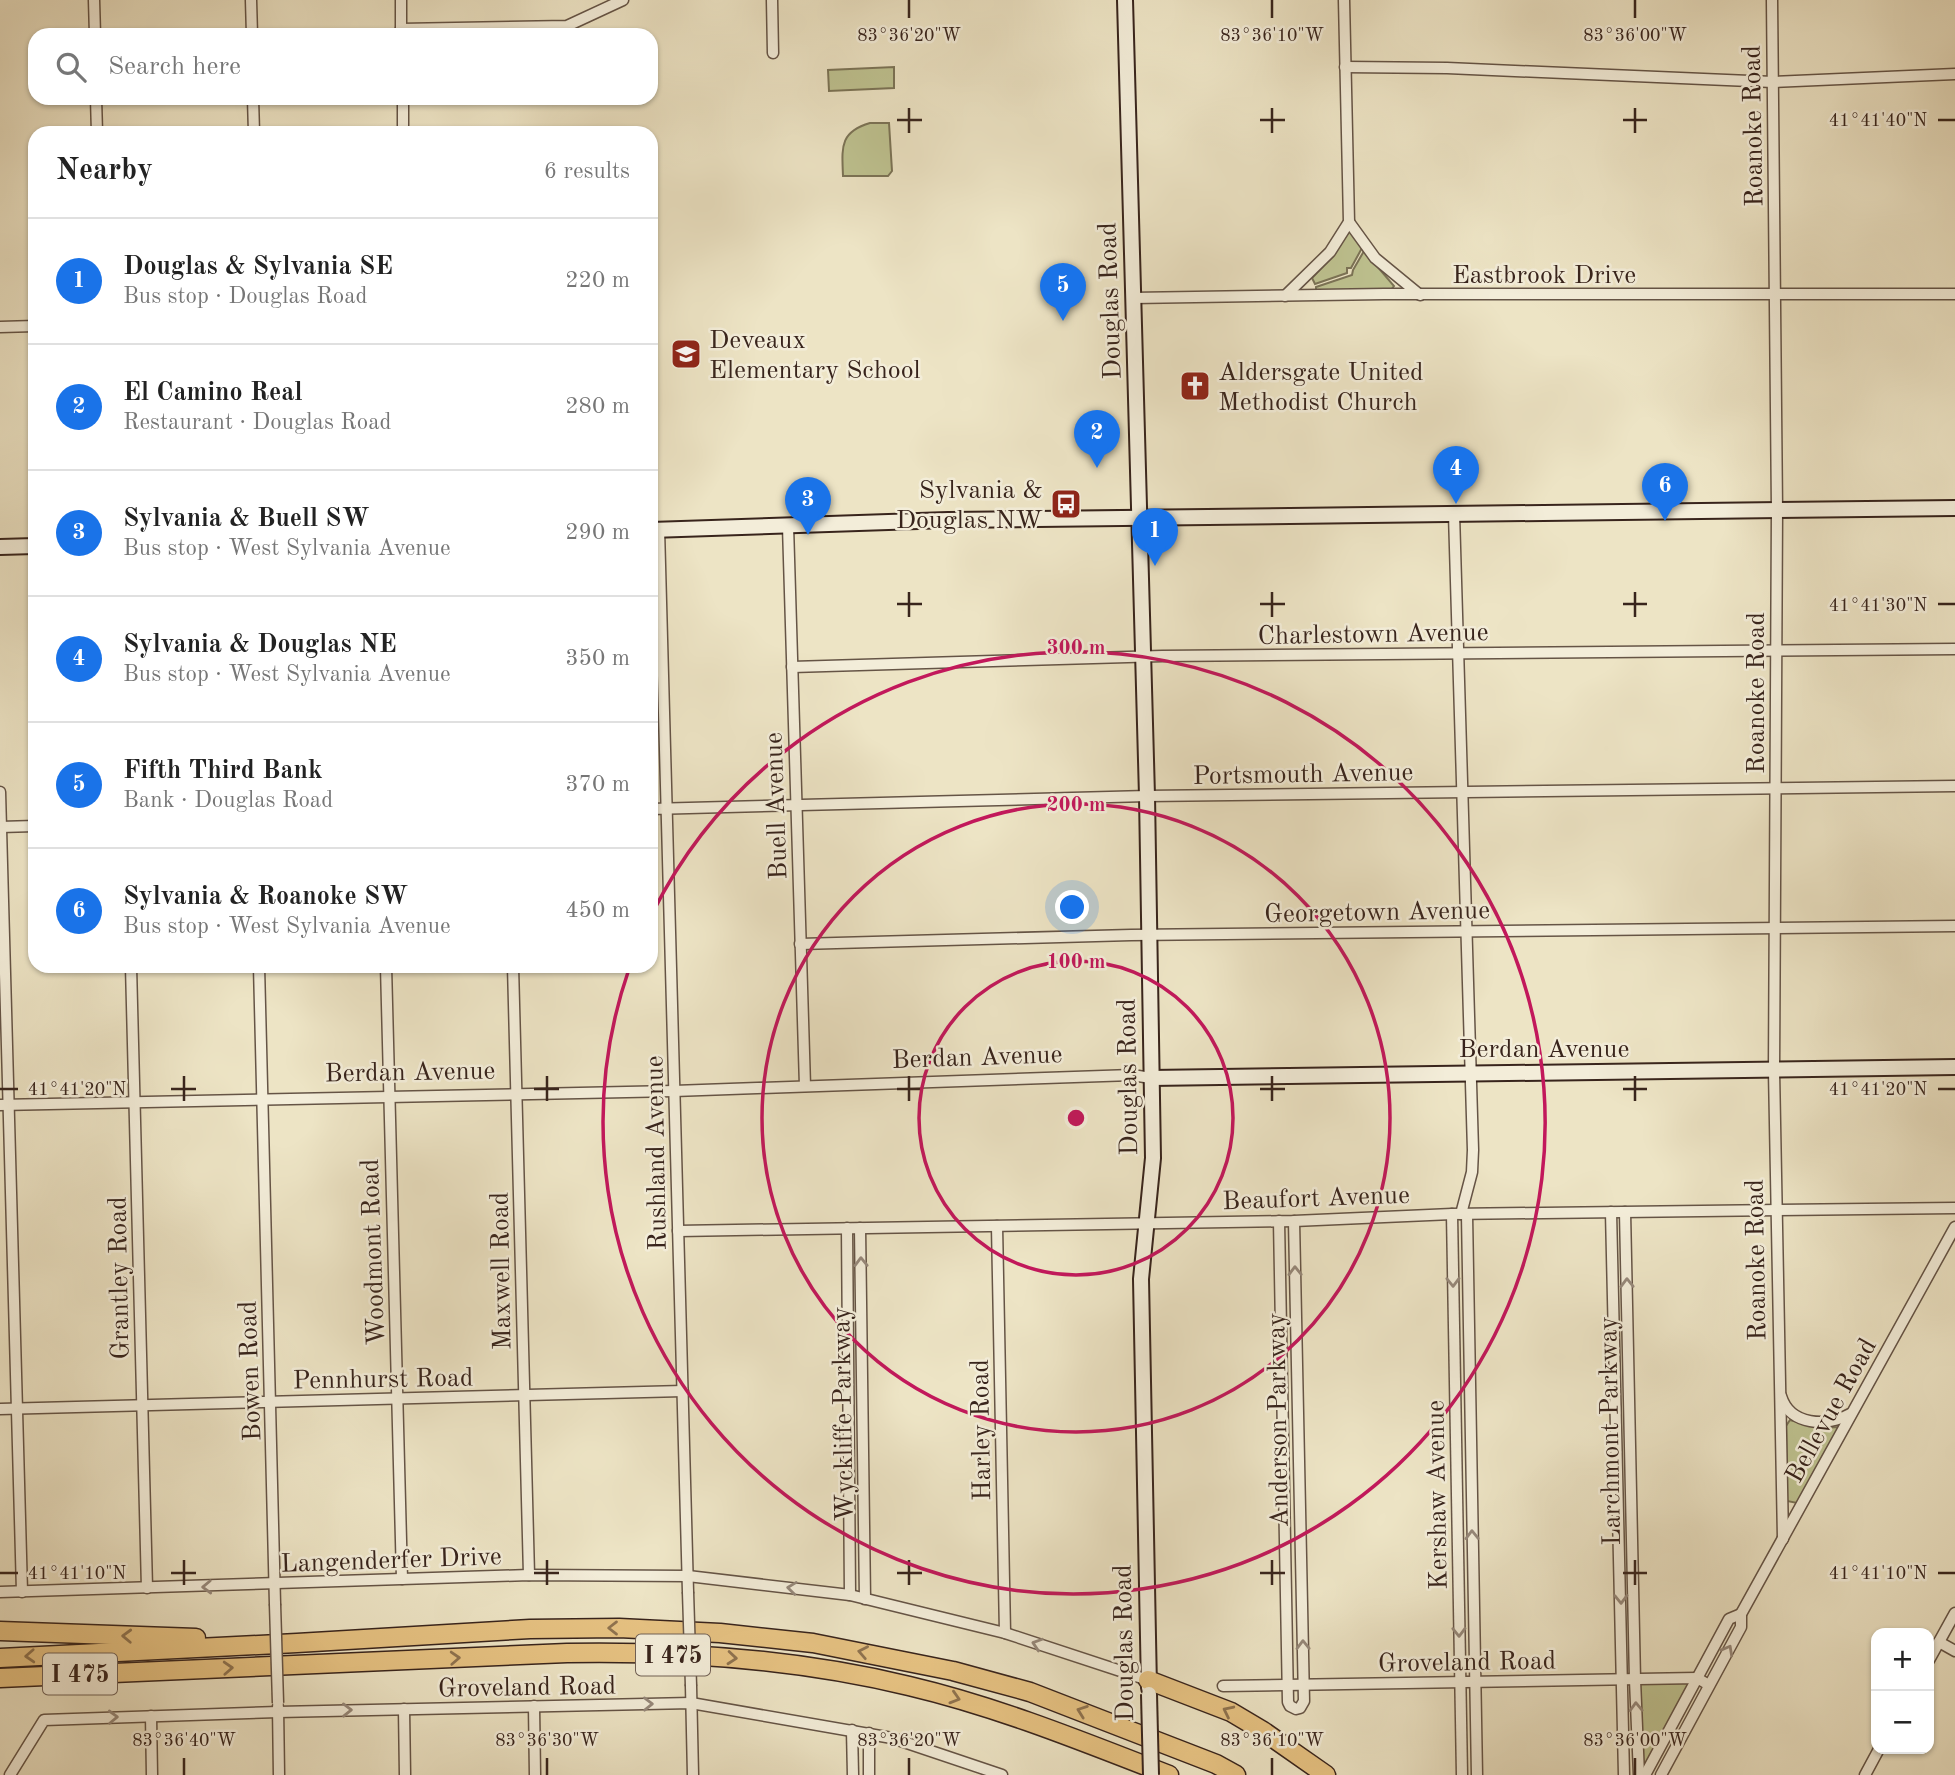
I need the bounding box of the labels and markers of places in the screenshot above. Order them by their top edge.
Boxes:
pin: 5 [1040,263,1086,321]
place label: Deveaux Elementary School [709,328,921,384]
school or university icon: Deveaux Elementary School [669,337,703,371]
place label: Aldersgate United Methodist Church [1218,360,1424,416]
church icon: Aldersgate United Methodist Church [1178,369,1212,403]
pin: 2 [1074,410,1120,468]
pin: 4 [1433,446,1479,504]
pin: 6 [1642,463,1688,521]
pin: 3 [785,477,831,535]
place label: Sylvania & Douglas NW [896,478,1043,534]
bus stop icon: Sylvania & Douglas NW [1049,487,1083,521]
pin: 1 [1132,508,1178,566]
centre of rings [1064,1106,1088,1130]

